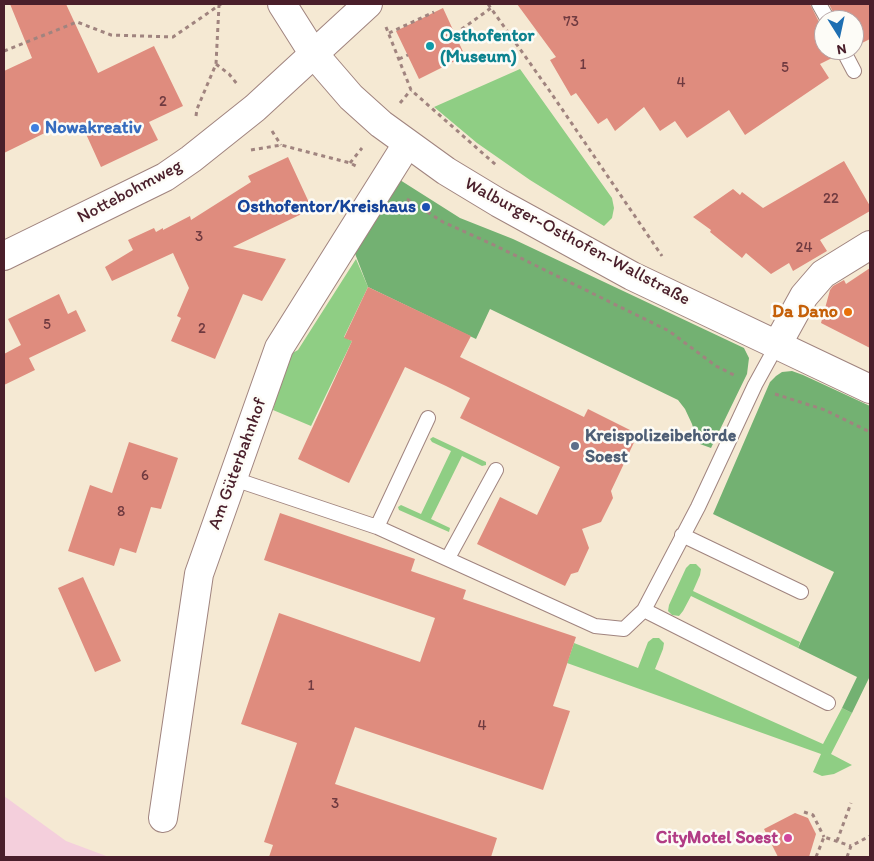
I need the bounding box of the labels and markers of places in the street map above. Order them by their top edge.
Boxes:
place label: Osthofentor (Museum) [440,25,535,68]
marker: Osthofentor (Museum) [424,40,436,52]
place label: Nowakreativ [45,117,141,139]
marker: Nowakreativ [29,122,41,134]
place label: Osthofentor/Kreishaus [237,196,416,218]
marker: Osthofentor/Kreishaus [420,201,432,213]
place label: Da Dano [772,301,838,323]
marker: Da Dano [842,306,854,318]
place label: Kreispolizeibehörde Soest [585,425,736,468]
marker: Kreispolizeibehörde Soest [569,440,581,452]
place label: CityMotel Soest [656,827,778,849]
marker: CityMotel Soest [782,832,794,844]

